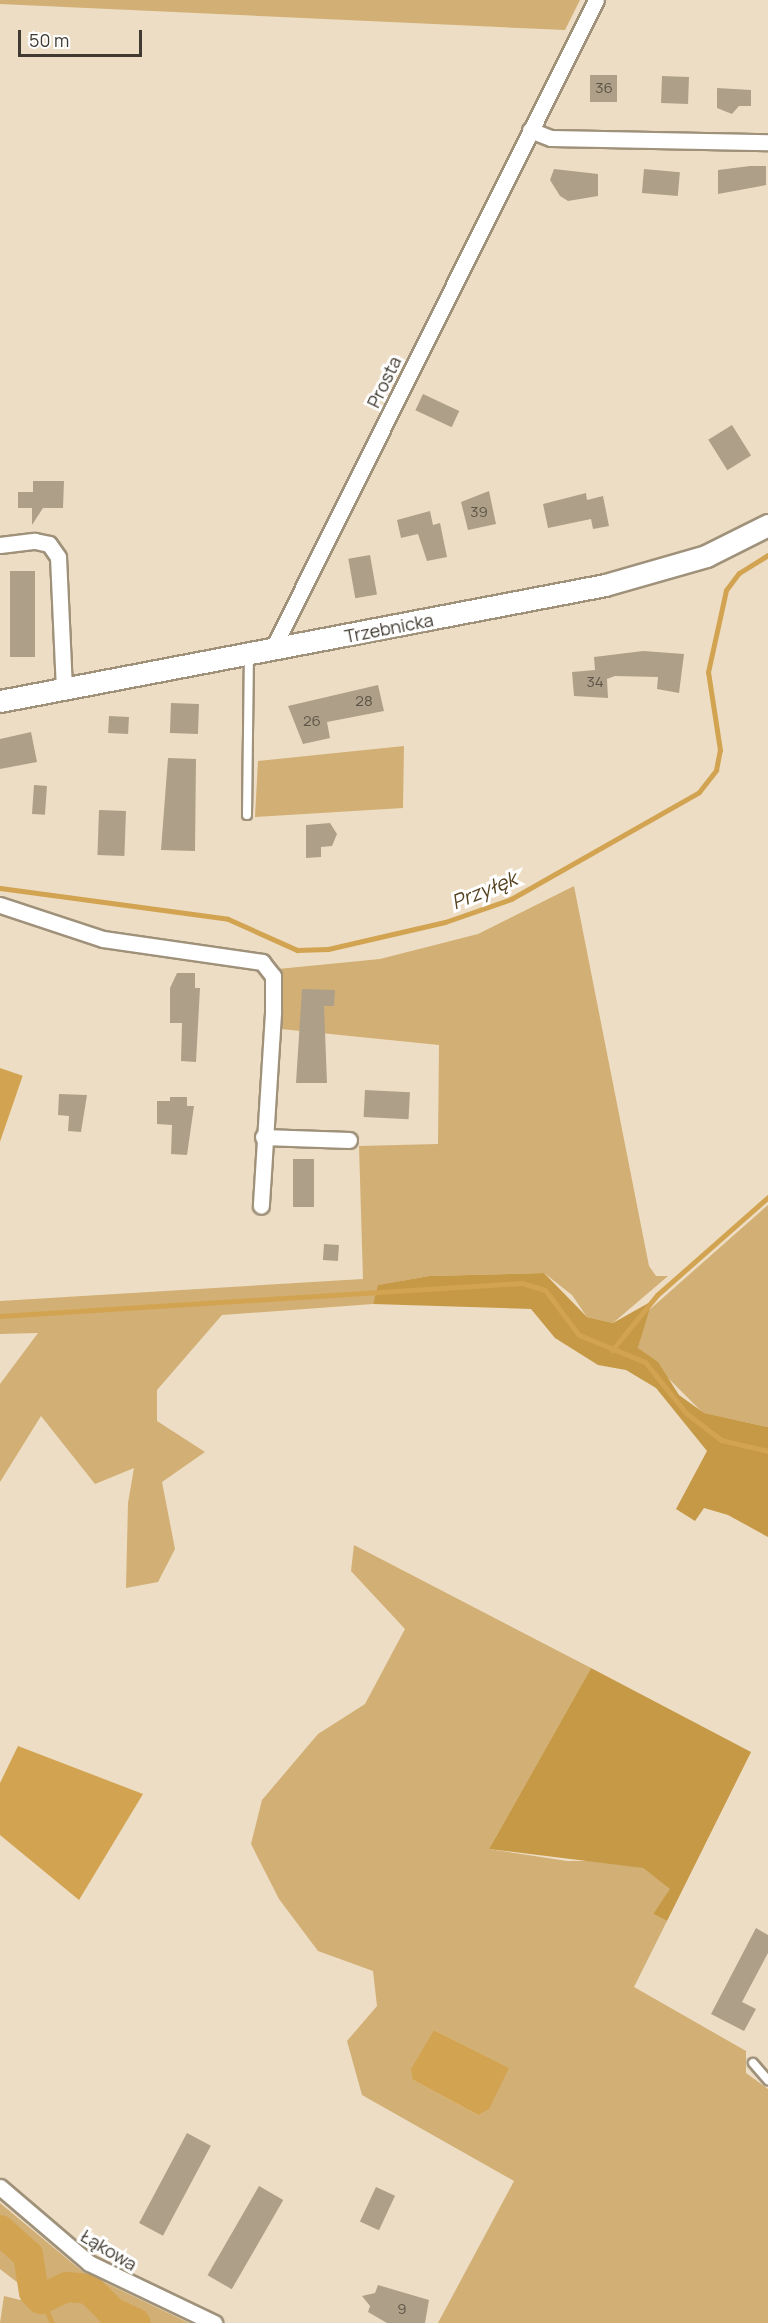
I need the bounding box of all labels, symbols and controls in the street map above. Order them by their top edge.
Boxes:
scale bar [21,18,146,56]
text: 50 m [29,28,69,52]
house number: 36 [595,79,613,97]
street label: Prosta [362,353,406,411]
house number: 39 [470,503,488,521]
street label: Trzebnicka [343,609,435,647]
house number: 34 [586,673,604,691]
house number: 28 [355,692,373,710]
house number: 26 [303,712,321,730]
water label: Przyłęk [448,866,520,914]
street label: Łąkowa [77,2225,141,2275]
house number: 9 [397,2300,407,2318]

